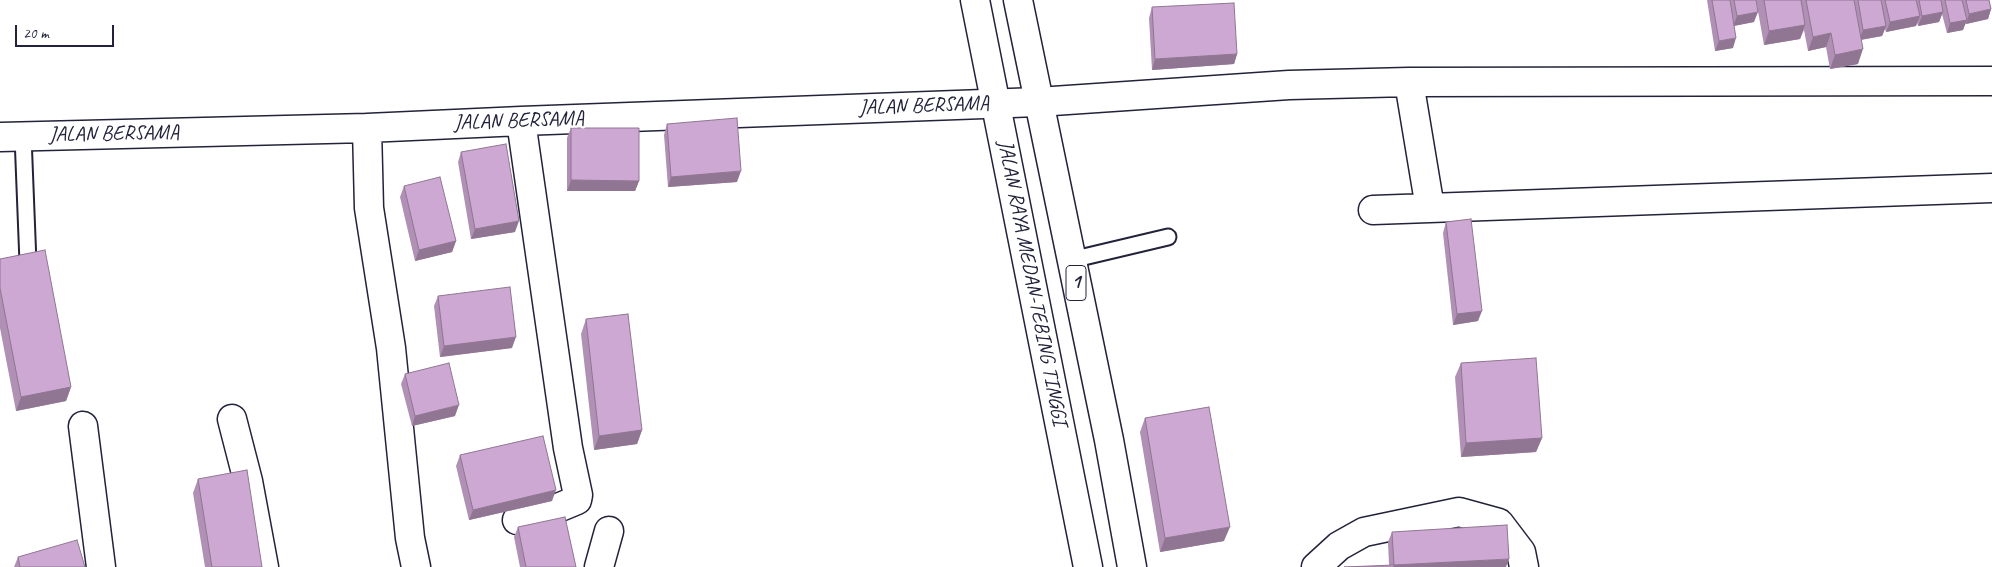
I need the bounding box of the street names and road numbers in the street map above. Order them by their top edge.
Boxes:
street label: JALAN BERSAMA [858,91,990,121]
street label: JALAN BERSAMA [453,106,585,136]
street label: JALAN BERSAMA [49,120,179,148]
street label: JALAN RAYA MEDAN-TEBING TINGGI [992,138,1072,428]
road number: 1 [1066,266,1086,300]

